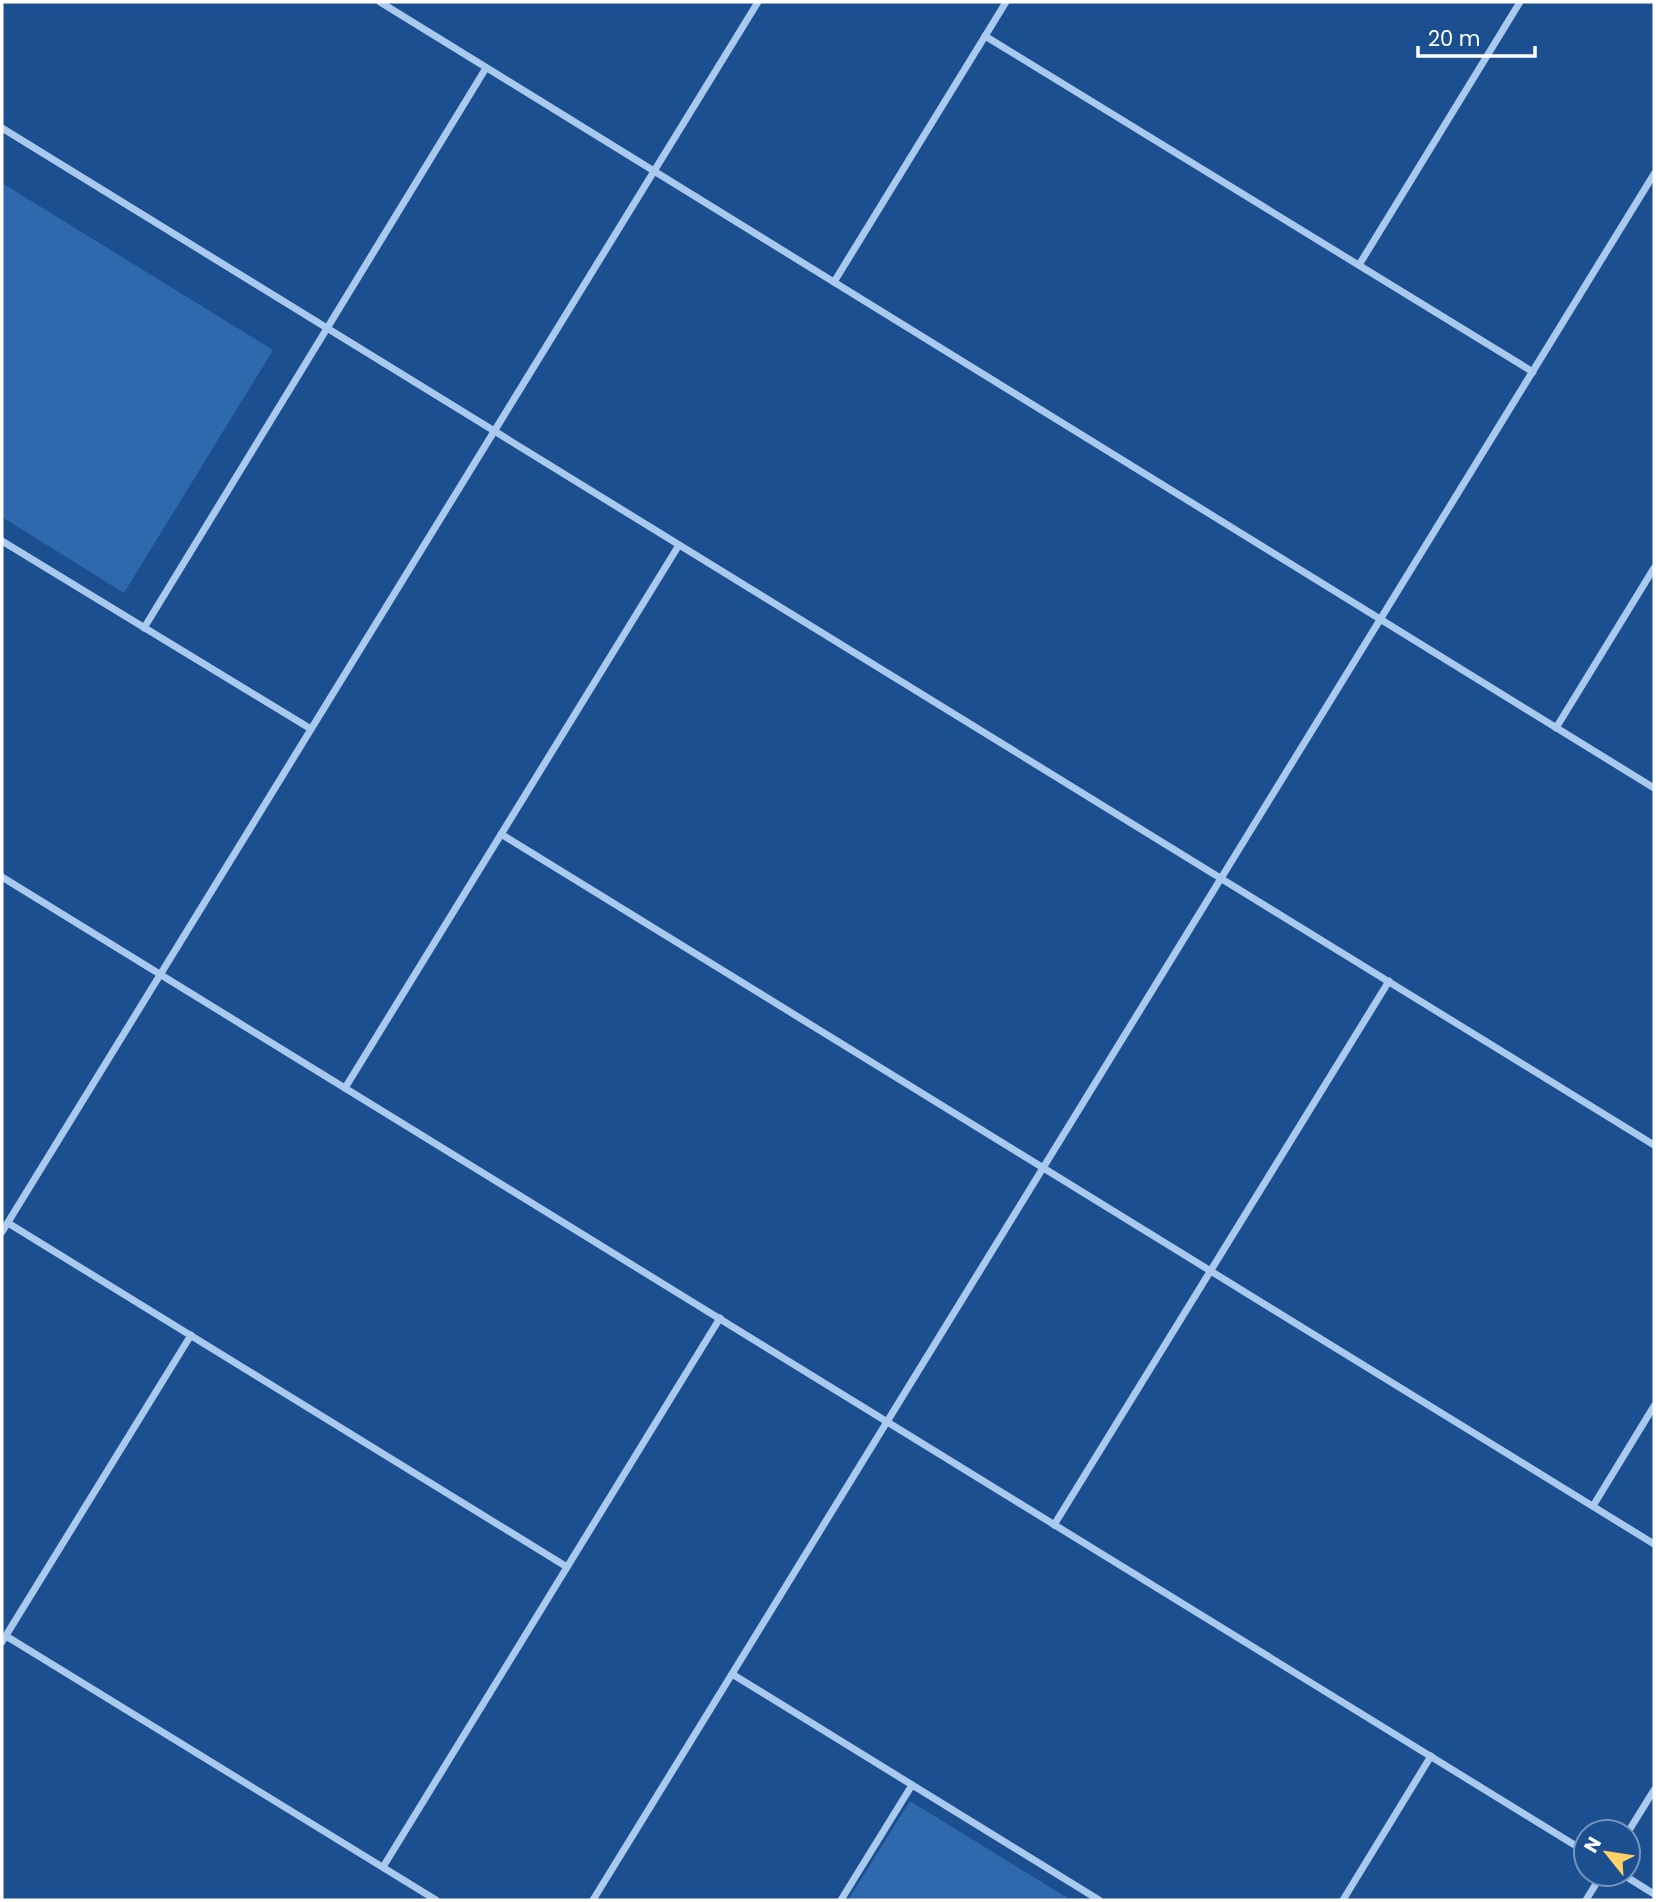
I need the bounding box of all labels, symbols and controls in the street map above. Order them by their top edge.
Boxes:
scale bar [1418,14,1535,58]
text: 20 m [1428,24,1481,53]
north arrow [1572,1818,1642,1888]
text: N [1577,1832,1608,1858]

